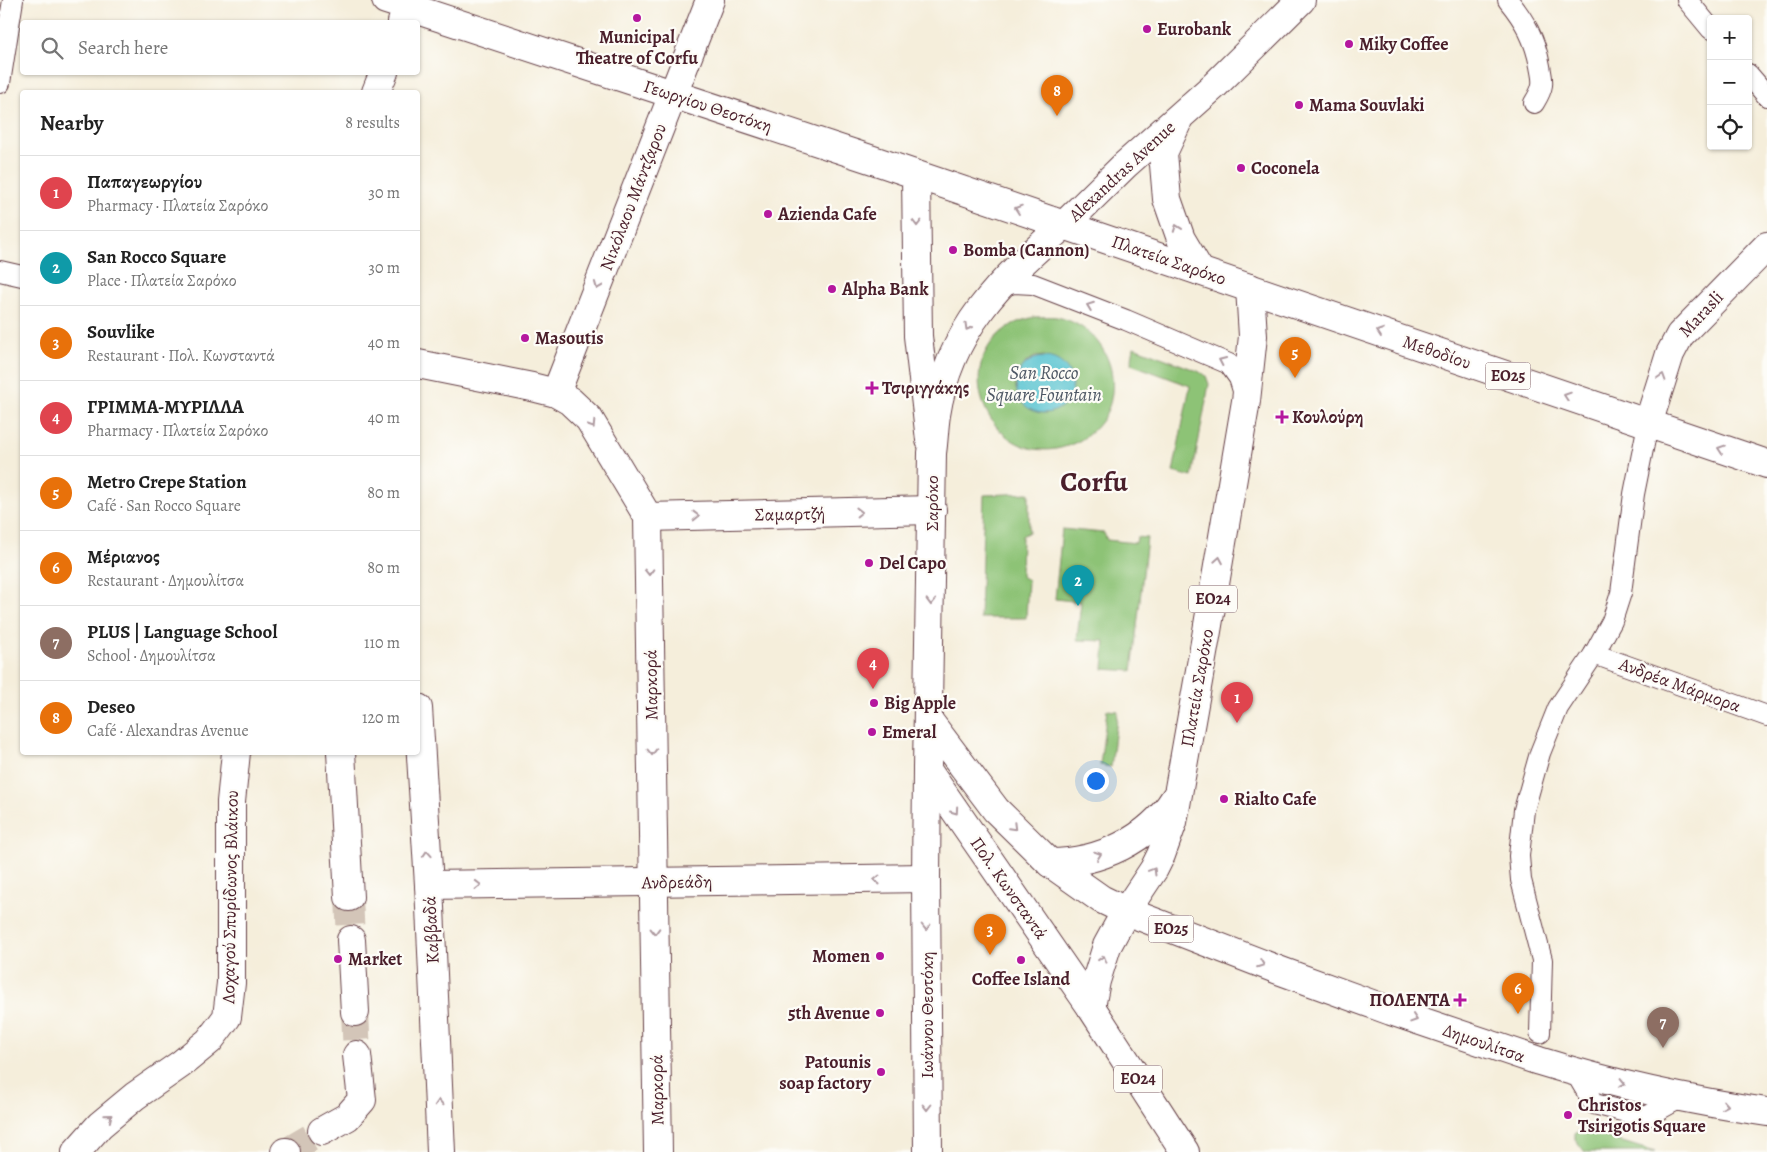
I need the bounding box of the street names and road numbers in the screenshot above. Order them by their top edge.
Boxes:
street label: Γεωργίου Θεοτόκη [641,74,775,138]
street label: Alexandras Avenue [1063,115,1181,227]
street label: Νικόλαου Μάντζαρου [594,120,672,274]
street label: Πλατεία Σαρόκο [1109,229,1230,291]
street label: Marasli [1673,286,1729,342]
street label: Μεθοδίου [1400,329,1474,375]
road number: ΕΟ25 [1486,362,1530,390]
street label: Σαρόκο [920,475,944,531]
street label: Σαμαρτζή [755,501,825,527]
road number: ΕΟ24 [1189,586,1237,612]
street label: Πλατεία Σαρόκο [1175,627,1219,749]
street label: Μαρκορά [638,649,664,721]
street label: Ανδρέα Μάρμορα [1615,652,1744,718]
street label: Λοχαγού Σπυρίδωνος Βλάικου [216,790,244,1005]
street label: Πολ. Κωνσταντά [965,832,1053,944]
street label: Ανδρεάδη [640,869,713,895]
street label: Καββαδά [417,895,445,965]
road number: ΕΟ25 [1148,916,1194,942]
street label: Ιωάννου Θεοτόκη [915,951,939,1079]
street label: Δημουλίτσα [1440,1018,1529,1068]
street label: Μαρκορά [644,1054,670,1126]
road number: ΕΟ24 [1114,1066,1162,1092]

